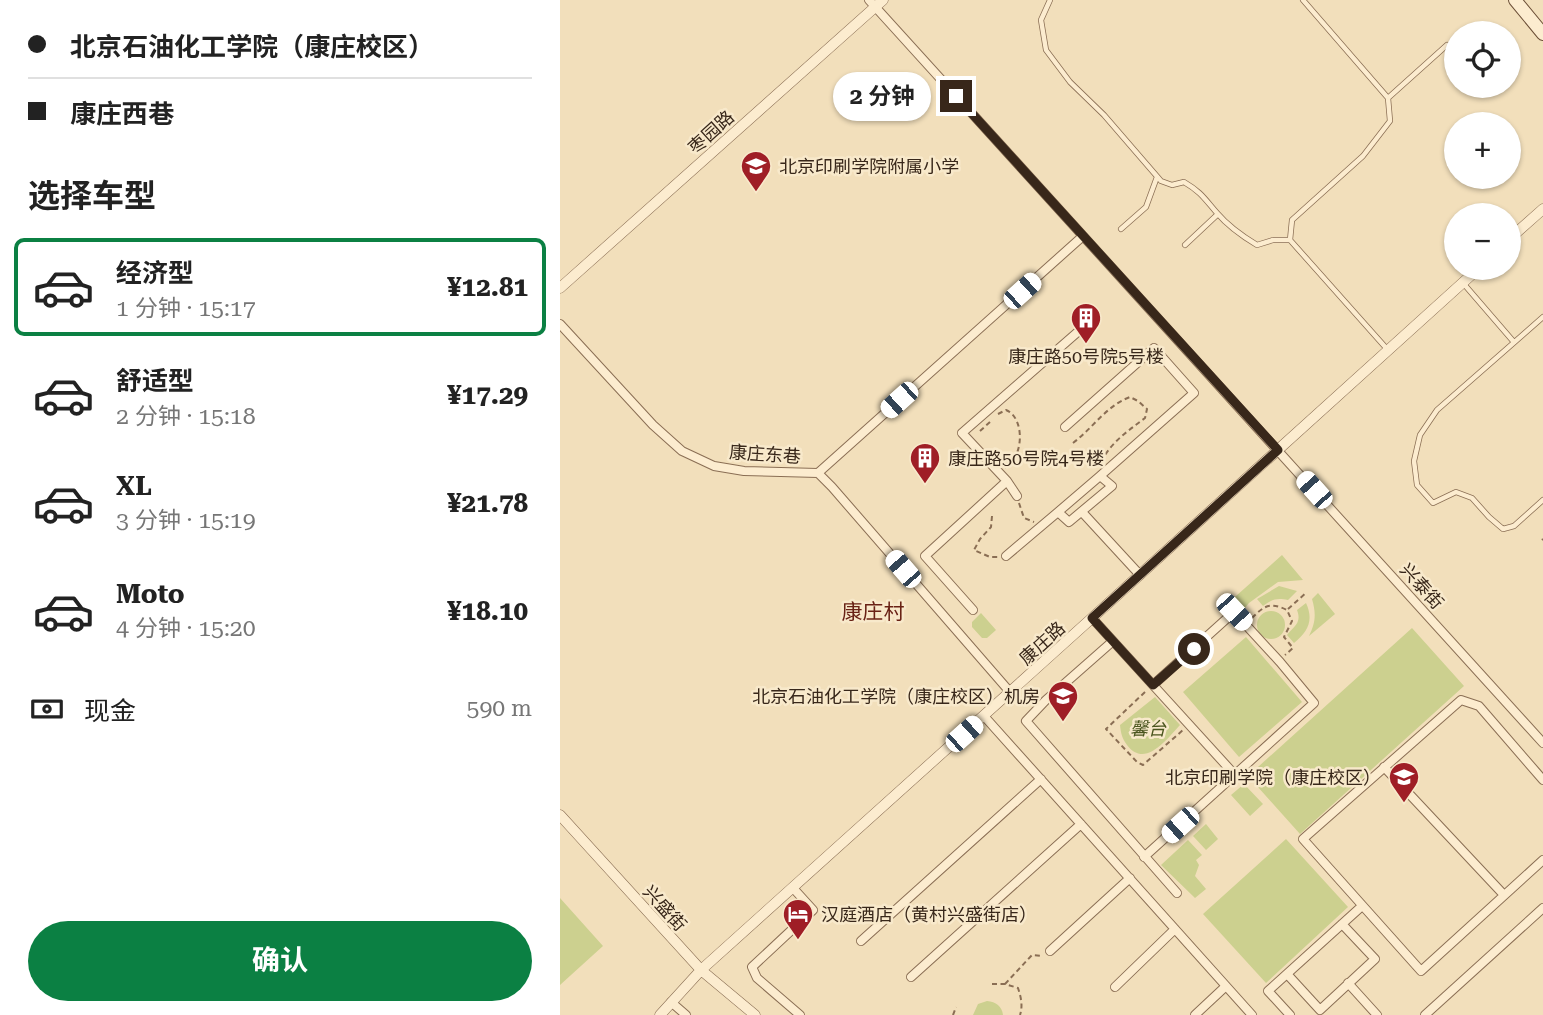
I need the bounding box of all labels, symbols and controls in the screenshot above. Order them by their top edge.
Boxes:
map controls [1444,21,1521,280]
button: locate [1444,21,1521,98]
text: 北京石油化工学院（康庄校区） [70,32,434,62]
callout: 2 分钟 [834,72,932,120]
route end [940,80,972,112]
text: 2 分钟 [850,83,914,110]
text: 康庄西巷 [70,99,174,129]
street label: 枣园路 [684,106,738,158]
button: + [1444,112,1521,189]
school or university icon: 北京印刷学院附属小学 [739,149,773,193]
place label: 北京印刷学院附属小学 [779,156,959,177]
text: 选择车型 [28,177,156,215]
button: − [1444,203,1521,280]
icon: car [32,256,95,319]
text: 经济型 [116,258,194,288]
car [1000,269,1045,313]
text: ¥12.81 [447,272,528,302]
text: 1 分钟 · 15:17 [116,295,256,322]
building icon: 康庄路50号院5号楼 [1069,301,1103,345]
place label: 康庄路50号院5号楼 [1008,346,1164,367]
icon: car [32,364,95,427]
text: 舒适型 [116,366,194,396]
car [877,378,922,422]
text: ¥17.29 [447,380,528,410]
text: 2 分钟 · 15:18 [116,403,256,430]
street label: 康庄东巷 [728,441,802,467]
building icon: 康庄路50号院4号楼 [908,441,942,485]
place label: 康庄路50号院4号楼 [948,448,1104,469]
car [1293,467,1336,513]
text: XL [116,471,152,501]
icon: car [32,472,95,535]
text: ¥21.78 [447,488,528,518]
text: 3 分钟 · 15:19 [116,507,256,534]
car [882,546,925,592]
street label: 兴泰街 [1396,559,1448,613]
text: Moto [116,579,185,609]
icon: car [32,580,95,643]
car [1212,589,1257,635]
text: ¥18.10 [447,596,528,626]
district label: 康庄村 [842,600,905,624]
text: 4 分钟 · 15:20 [116,615,256,642]
street label: 康庄路 [1015,617,1069,669]
route start [1178,633,1210,665]
school or university icon: 北京石油化工学院（康庄校区）机房 [1046,679,1080,723]
place label: 北京石油化工学院（康庄校区）机房 [752,686,1040,707]
icon: cash [28,690,66,728]
text: 590 m [467,695,532,722]
text: 现金 [84,696,136,726]
car [942,712,987,756]
park label: 馨台 [1130,718,1167,739]
school or university icon: 北京印刷学院（康庄校区） [1387,760,1421,804]
place label: 北京印刷学院（康庄校区） [1165,767,1381,788]
car [1158,803,1203,847]
street label: 兴盛街 [639,881,691,935]
hotel icon: 汉庭酒店（黄村兴盛街店） [781,897,815,941]
place label: 汉庭酒店（黄村兴盛街店） [821,904,1037,925]
button: 确认 [28,921,532,1001]

